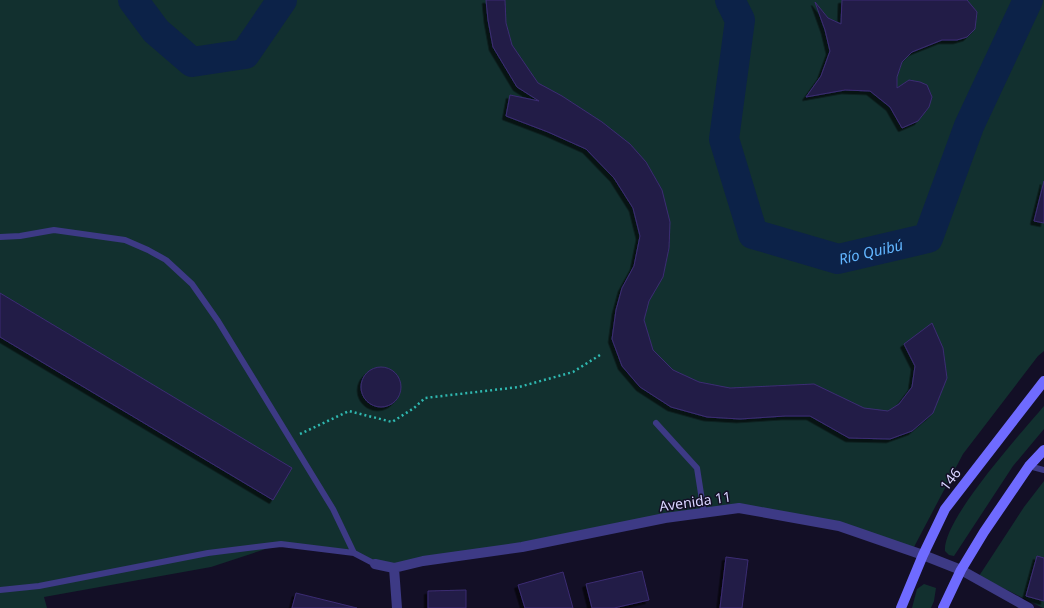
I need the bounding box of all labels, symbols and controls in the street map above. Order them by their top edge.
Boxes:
water label: Río Quibú [837,234,905,269]
street label: 146 [935,464,965,494]
street label: Avenida 11 [658,487,732,515]

